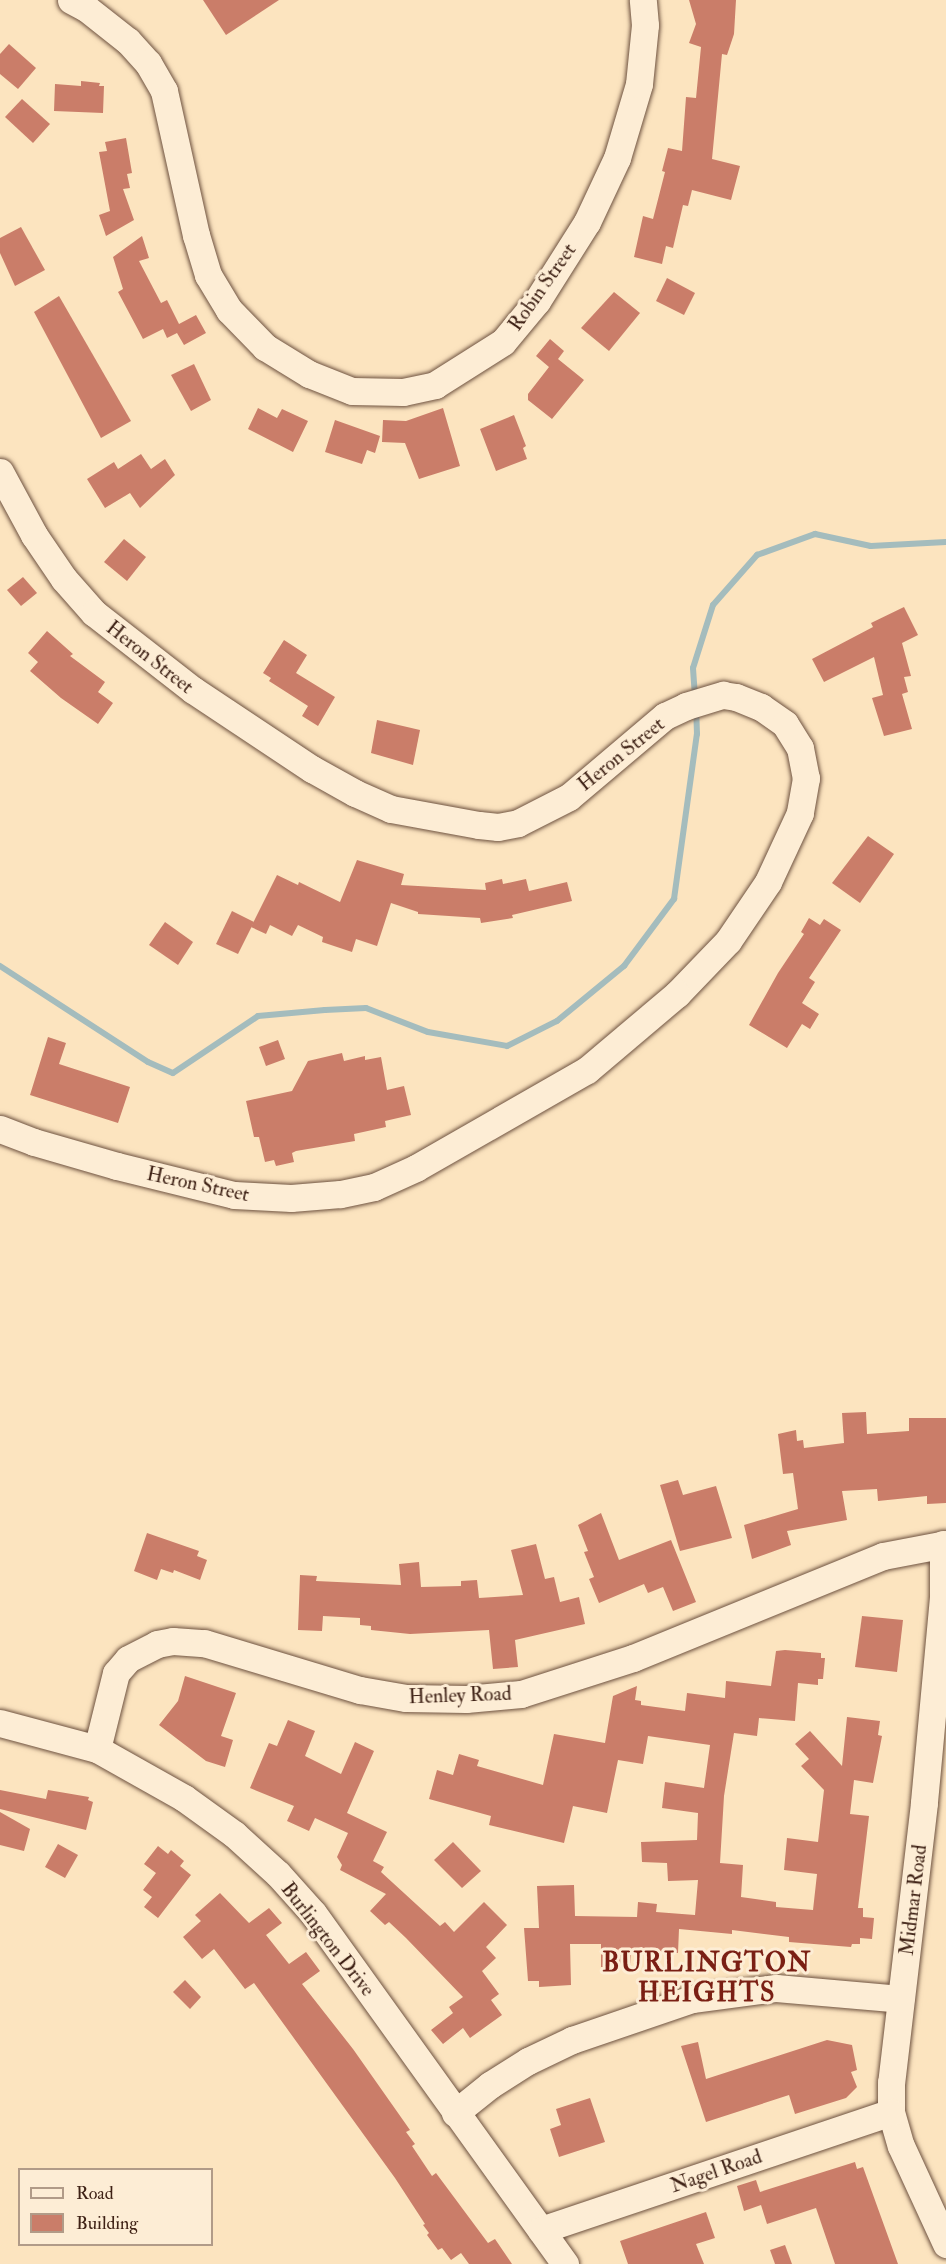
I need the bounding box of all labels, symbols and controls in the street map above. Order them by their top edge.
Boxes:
street label: Robin Street [503,239,581,335]
street label: Heron Street [102,615,198,699]
street label: Heron Street [573,712,669,796]
street label: Heron Street [145,1161,251,1207]
street label: Henley Road [408,1681,512,1709]
street label: Midmar Road [894,1843,932,1957]
street label: Burlington Drive [276,1877,380,2001]
district label: BURLINGTON HEIGHTS [602,1948,812,2009]
street label: Nagel Road [667,2144,765,2198]
legend [18,2168,213,2246]
text: Road [76,2182,114,2205]
text: Building [76,2212,138,2235]

